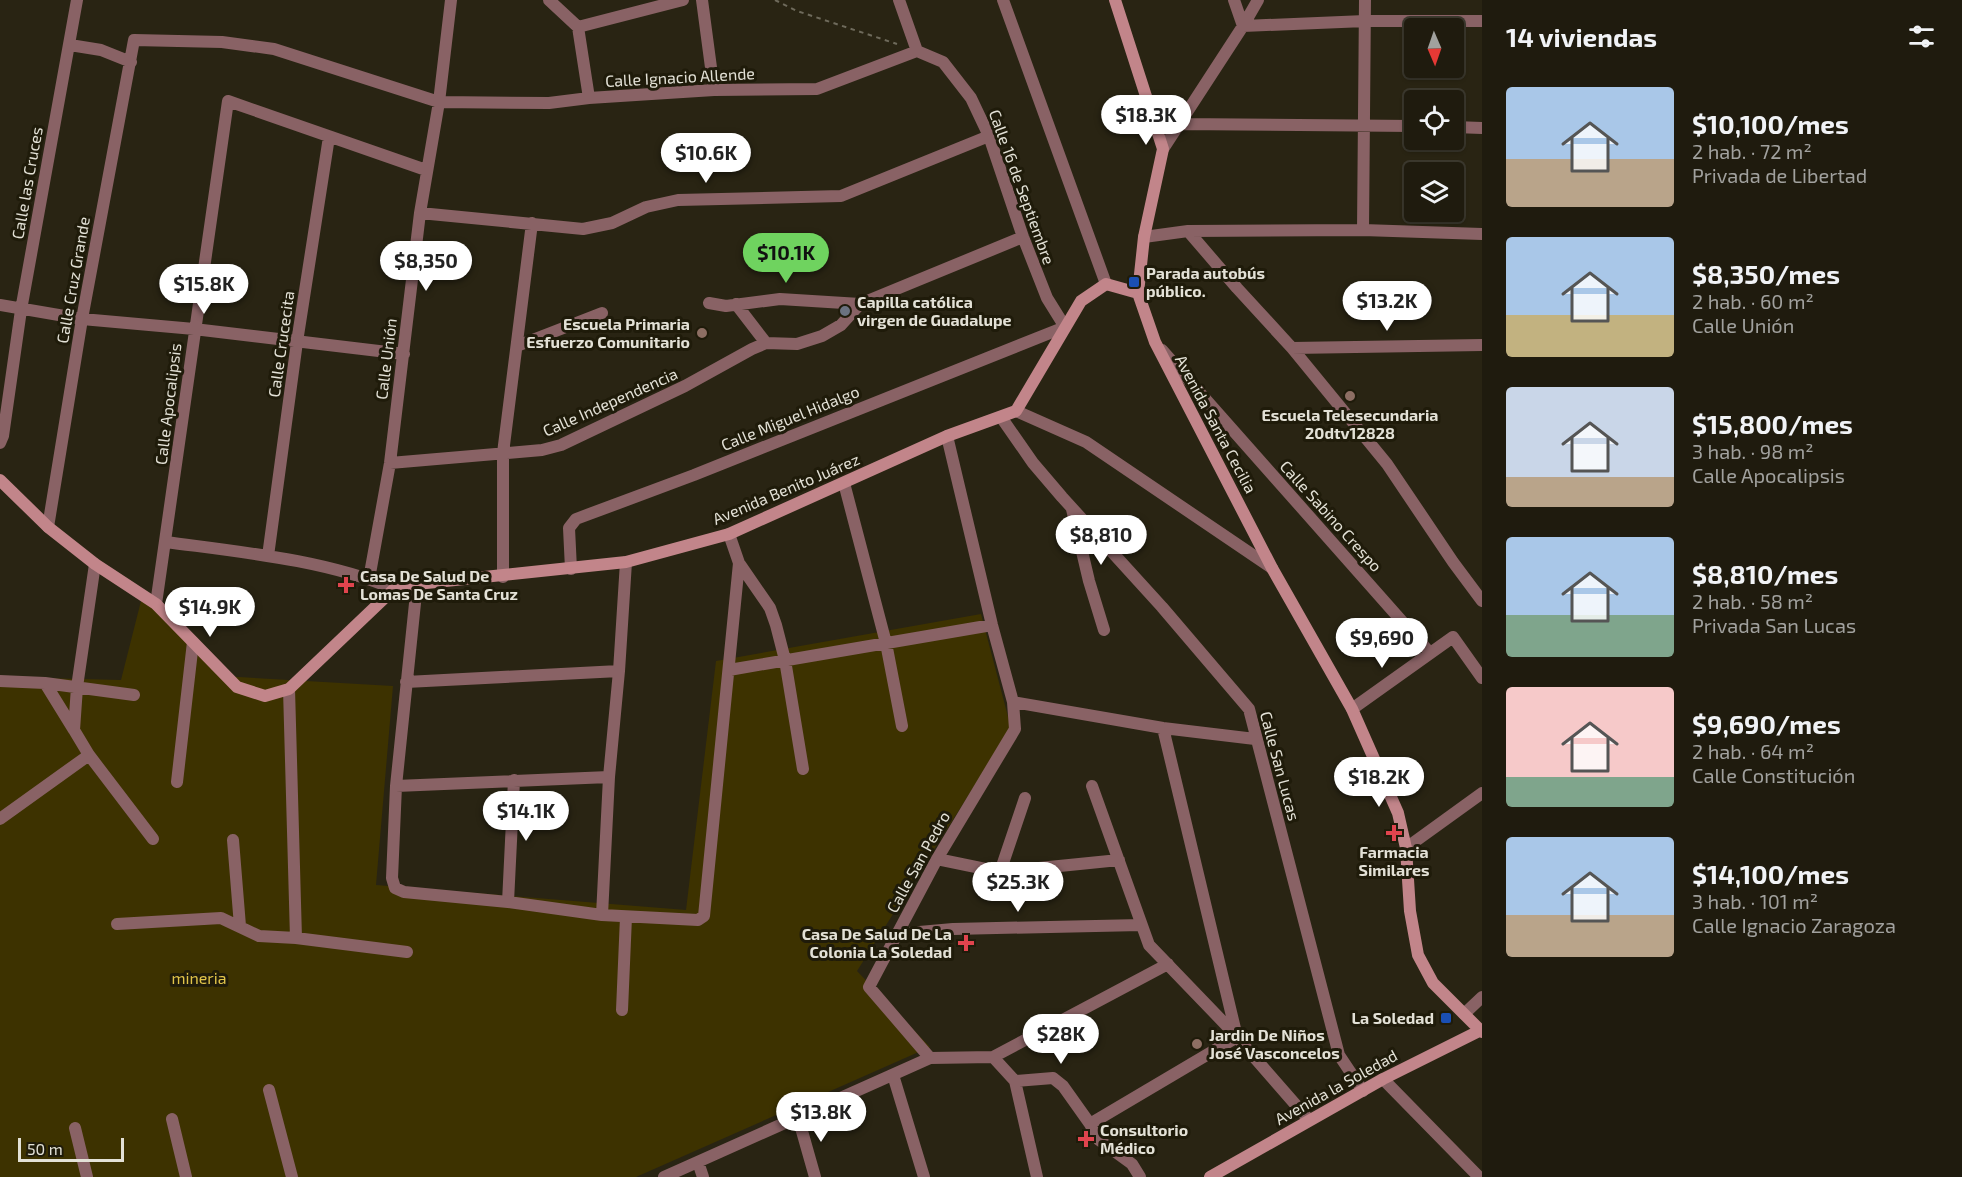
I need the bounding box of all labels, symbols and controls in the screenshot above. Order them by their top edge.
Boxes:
north arrow [1404,18,1464,78]
map controls [1404,18,1464,222]
icon: filters [1905,20,1938,53]
text: 14 viviendas [1506,21,1657,52]
street label: Calle Ignacio Allende [605,63,755,90]
button: locate [1404,90,1464,150]
pin: $18.3K [1097,95,1195,146]
text: $18.3K [1115,102,1177,126]
street label: Calle 16 de Septiembre [986,107,1059,267]
text: $10,100/mes [1692,108,1849,139]
icon: home [1554,111,1626,183]
street label: Calle las Cruces [7,125,46,241]
pin: $10.6K [657,133,755,184]
text: 2 hab. · 72 m² [1692,139,1812,163]
text: $10.6K [675,140,737,164]
button: layers [1404,162,1464,222]
text: Privada de Libertad [1692,163,1867,187]
street label: Calle Cruz Grande [52,215,93,345]
pin: $10.1K [737,233,835,284]
text: $10.1K [757,240,815,264]
pin: $8,350 [377,241,475,292]
text: $8,350 [394,248,458,272]
text: $8,350/mes [1692,258,1840,289]
icon: home [1554,261,1626,333]
place label: Parada autobús público. [1146,263,1265,300]
pin: $15.8K [155,264,253,315]
text: $15.8K [173,271,235,295]
marker: Parada autobús público. [1127,275,1141,289]
pin: $13.2K [1338,281,1436,332]
text: $13.2K [1357,288,1417,312]
text: 2 hab. · 60 m² [1692,289,1814,313]
street label: Calle Crucecita [264,290,297,398]
place label: Capilla católica virgen de Guadalupe [857,292,1012,329]
marker: Capilla católica virgen de Guadalupe [838,304,852,318]
text: Calle Unión [1692,313,1794,337]
place label: Escuela Primaria Esfuerzo Comunitario [526,314,690,351]
street label: Calle Unión [371,317,400,401]
marker: Escuela Primaria Esfuerzo Comunitario [695,326,709,340]
street label: Calle Apocalipsis [151,342,184,466]
street label: Avenida Santa Cecilia [1172,351,1261,496]
street label: Calle Independencia [539,363,680,440]
street label: Calle Miguel Hidalgo [718,381,862,454]
marker: Escuela Telesecundaria 20dtv12828 [1343,389,1357,403]
place label: Escuela Telesecundaria 20dtv12828 [1261,405,1439,442]
text: $15,800/mes [1692,408,1853,439]
icon: home [1554,411,1626,483]
text: 3 hab. · 98 m² [1692,439,1814,463]
street label: Avenida Benito Juárez [709,449,862,528]
street label: Calle Sabino Crespo [1277,456,1386,575]
text: Calle Apocalipsis [1692,463,1845,487]
pin: $8,810 [1052,515,1150,566]
text: $8,810 [1070,522,1132,546]
text: $8,810/mes [1692,558,1838,589]
icon: home [1554,561,1626,633]
place label: Casa De Salud De Lomas De Santa Cruz [360,566,518,603]
marker: Casa De Salud De Lomas De Santa Cruz [337,576,355,594]
pin: $14.9K [161,587,259,638]
text: 2 hab. · 58 m² [1692,589,1813,613]
text: $14.9K [179,594,241,618]
text: Privada San Lucas [1692,613,1856,637]
pin: $9,690 [1333,618,1431,669]
text: $9,690 [1350,625,1414,649]
text: $9,690/mes [1692,708,1841,739]
street label: Calle San Lucas [1257,709,1304,823]
icon: home [1554,711,1626,783]
text: 2 hab. · 64 m² [1692,739,1814,763]
pin: $18.2K [1330,757,1428,808]
text: Calle Constitución [1692,763,1855,787]
text: $18.2K [1348,764,1410,788]
pin: $14.1K [477,791,575,842]
text: $14.1K [497,798,555,822]
street label: Calle San Pedro [882,808,953,916]
marker: Farmacia Similares [1387,826,1401,840]
place label: Farmacia Similares [1359,842,1429,879]
text: $14,100/mes [1692,858,1849,889]
icon: home [1554,861,1626,933]
pin: $25.3K [969,862,1067,913]
text: $25.3K [986,869,1050,893]
text: 3 hab. · 101 m² [1692,889,1818,913]
text: Calle Ignacio Zaragoza [1692,913,1896,937]
place label: Casa De Salud De La Colonia La Soledad [802,924,952,961]
marker: Casa De Salud De La Colonia La Soledad [957,934,975,952]
park label: mineria [171,968,227,987]
place label: La Soledad [1352,1008,1434,1027]
marker: La Soledad [1439,1011,1453,1025]
pin: $28K [1025,1014,1097,1065]
text: $28K [1037,1021,1085,1045]
place label: Jardin De Niños José Vasconcelos [1209,1025,1340,1062]
marker: Jardin De Niños José Vasconcelos [1190,1037,1204,1051]
street label: Avenida la Soledad [1271,1045,1400,1128]
pin: $13.8K [772,1092,870,1143]
text: $13.8K [790,1099,852,1123]
place label: Consultorio Médico [1100,1120,1188,1157]
marker: Consultorio Médico [1077,1130,1095,1148]
scale bar [18,1135,124,1162]
text: 50 m [27,1139,63,1158]

